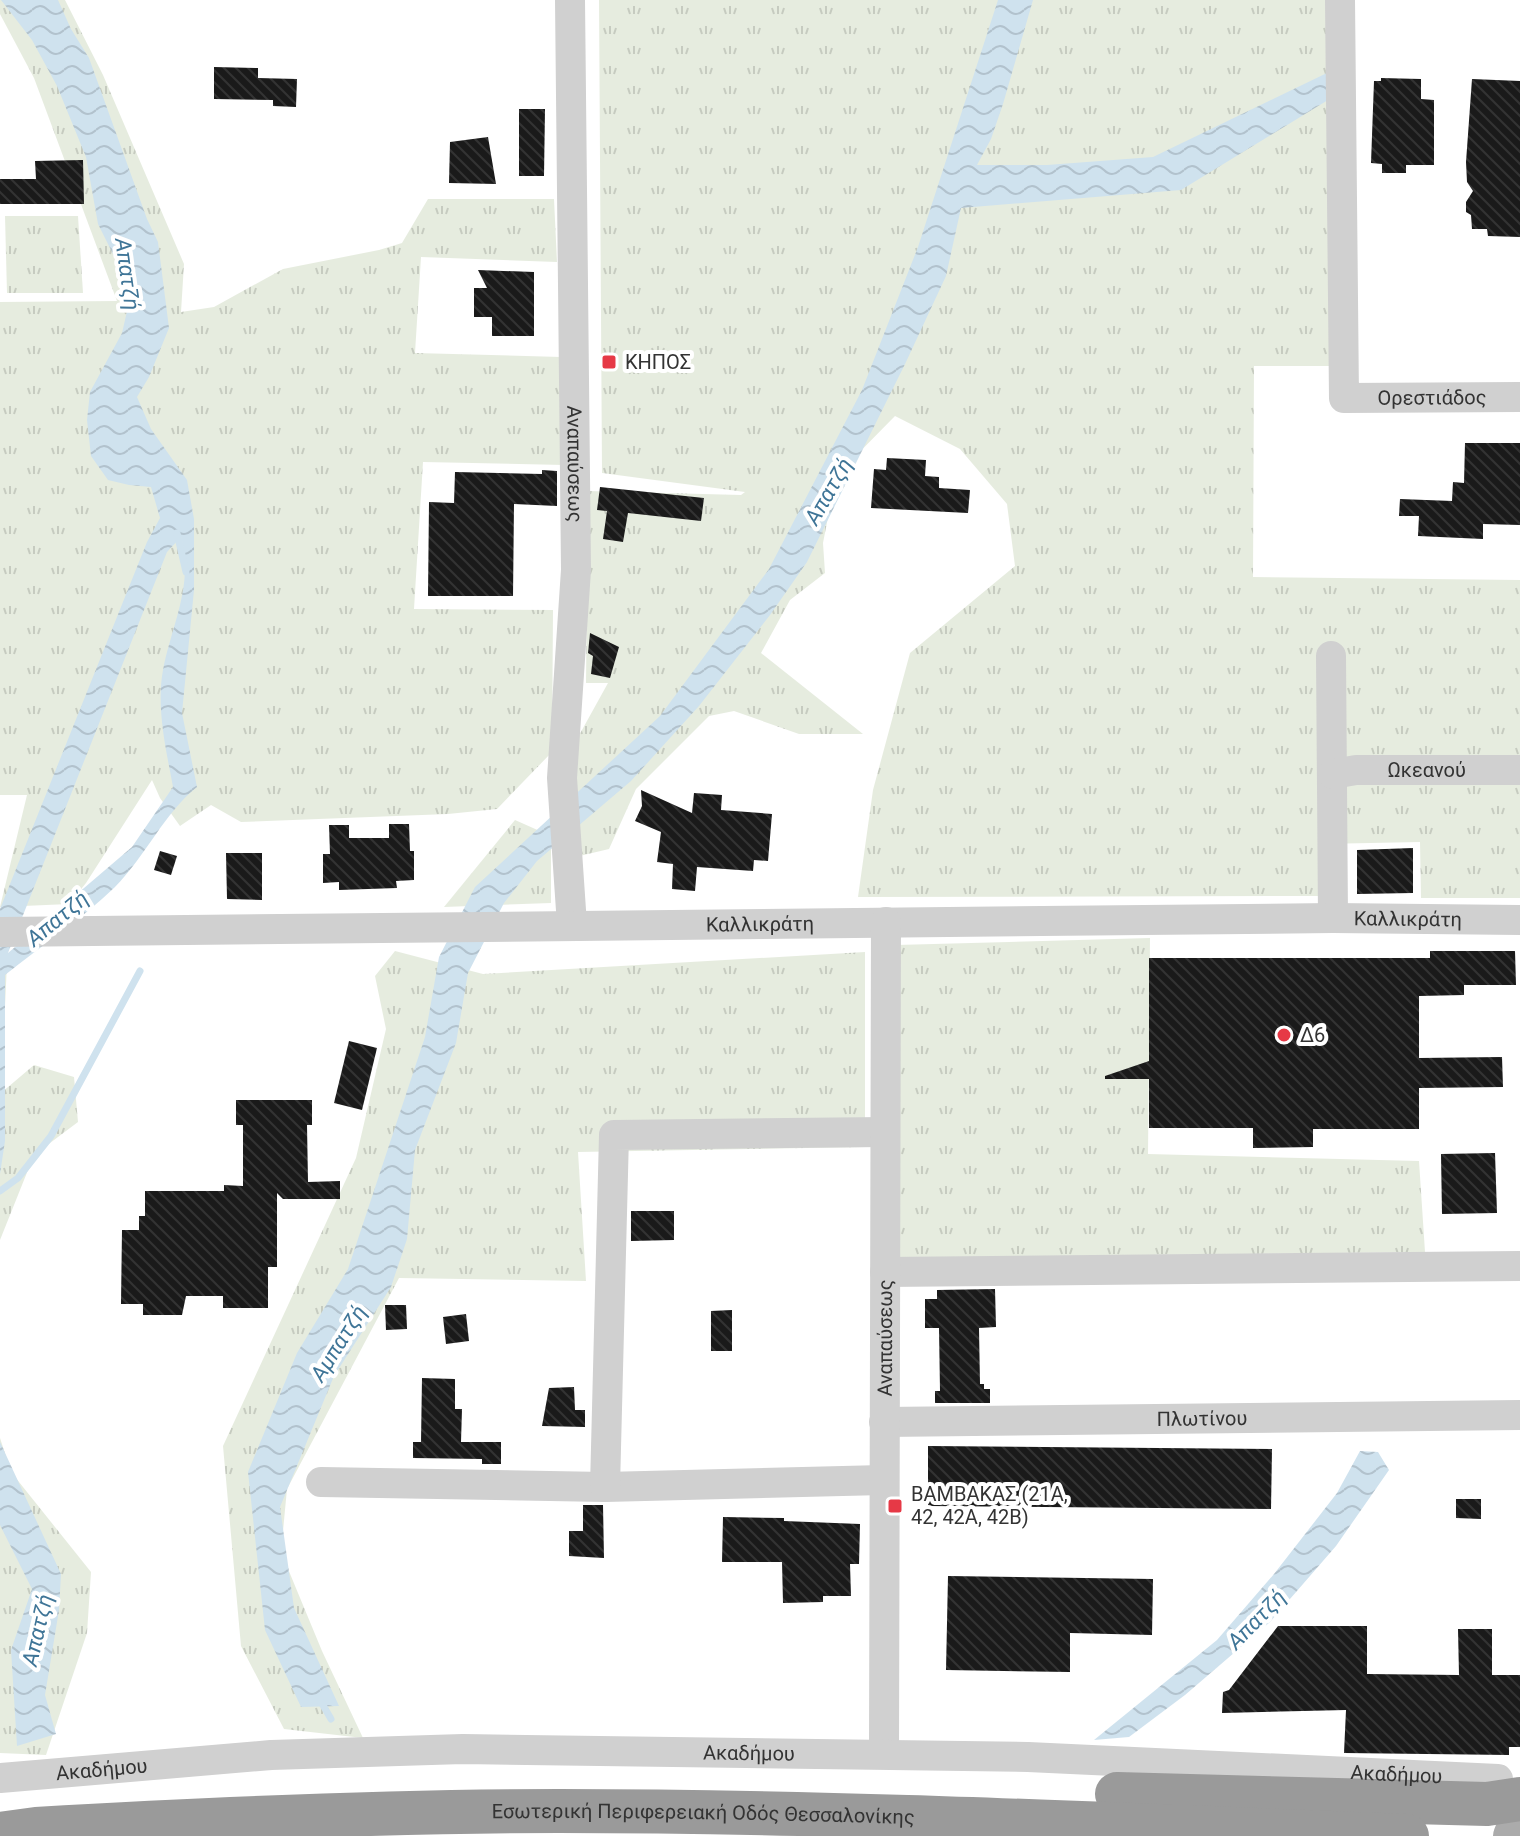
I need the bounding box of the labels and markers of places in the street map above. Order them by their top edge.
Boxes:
place label: ΚΗΠΟΣ [625,350,691,374]
marker: ΚΗΠΟΣ [600,353,618,371]
place label: Δ6 [1300,1023,1325,1047]
marker: Δ6 [1275,1026,1293,1044]
place label: ΒΑΜΒΑΚΑΣ (21Α, 42, 42Α, 42Β) [911,1482,1068,1529]
marker: ΒΑΜΒΑΚΑΣ (21Α, 42, 42Α, 42Β) [886,1497,904,1515]

